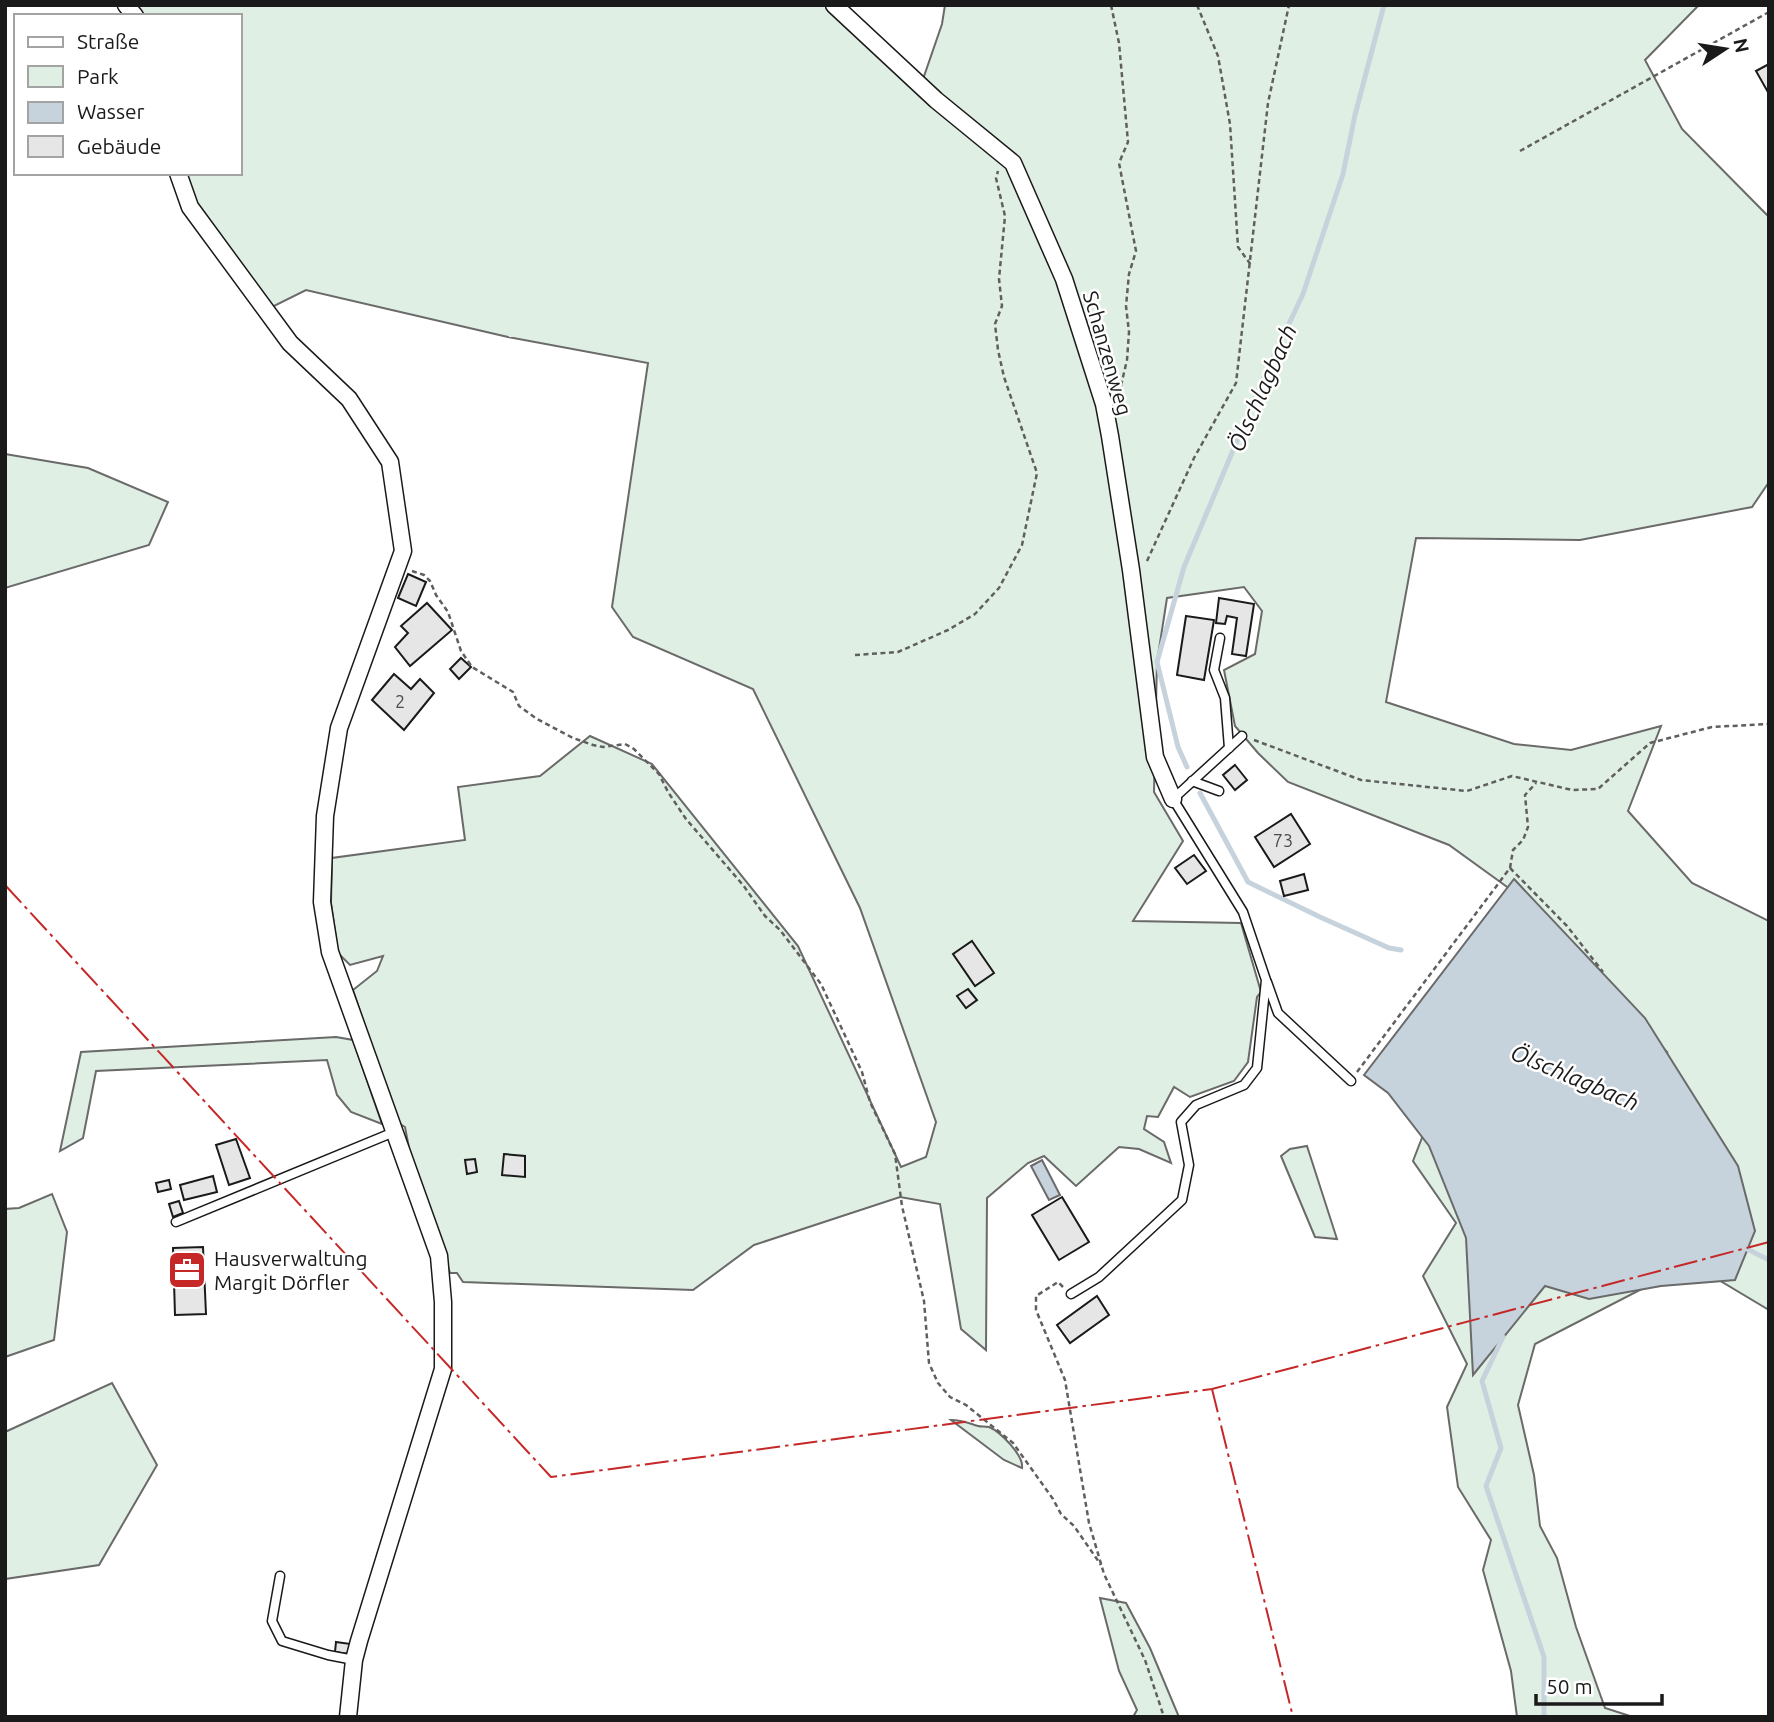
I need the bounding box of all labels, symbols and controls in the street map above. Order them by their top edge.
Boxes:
legend [14,14,242,175]
north arrow [1690,14,1760,84]
text: Straße [77,29,139,53]
text: N [1729,36,1754,55]
text: Park [77,64,119,88]
text: Wasser [77,99,145,123]
text: Gebäude [77,134,161,158]
street label: Schanzenweg [1079,288,1137,418]
water label: Ölschlagbach [1223,321,1301,455]
house number: 2 [395,691,405,711]
house number: 73 [1273,830,1293,850]
water label: Ölschlagbach [1507,1039,1643,1115]
place label: Hausverwaltung Margit Dörfler [214,1246,368,1294]
office icon: Hausverwaltung Margit Dörfler [166,1249,208,1291]
scale bar [1536,1662,1662,1706]
text: 50 m [1546,1674,1593,1698]

